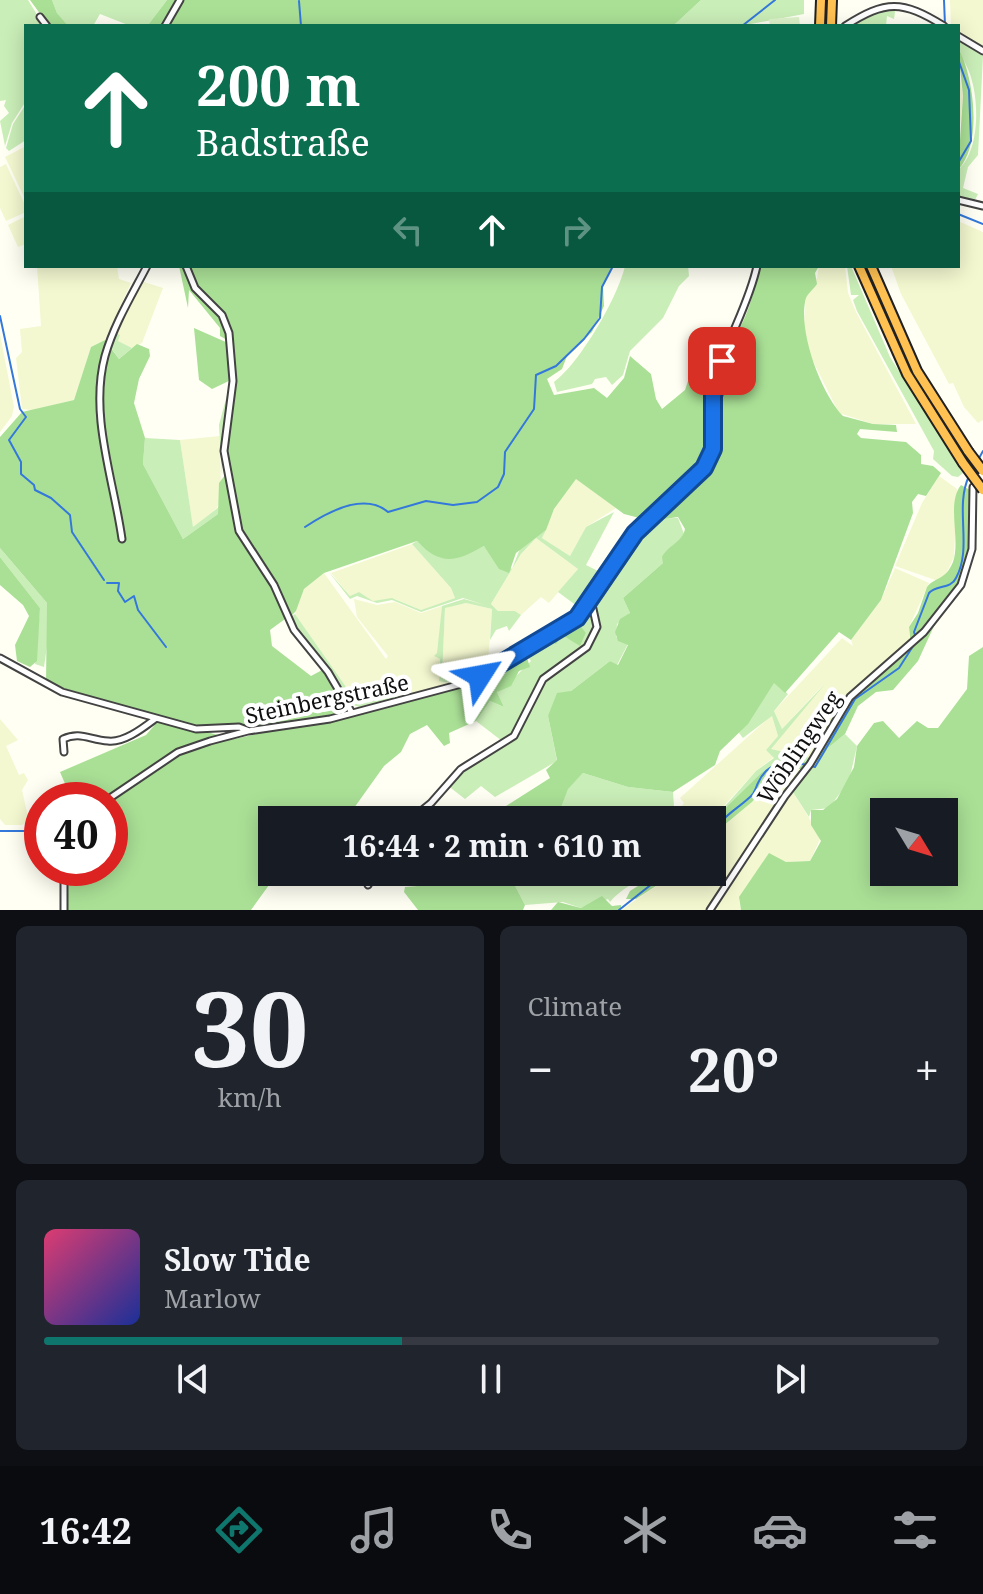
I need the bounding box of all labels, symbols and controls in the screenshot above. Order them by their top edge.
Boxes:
text: 200 m [196,46,361,122]
icon: ahead [64,56,168,160]
text: Badstraße [196,118,370,167]
icon: left [386,208,430,252]
icon: ahead [470,208,514,252]
icon: right [554,208,598,252]
pin [688,327,756,395]
icon: arrive [700,339,744,383]
position arrow [438,634,522,718]
street label: Steinbergstraße [242,666,411,730]
street label: Wöblingweg [749,684,847,809]
speed limit sign: 40 [24,782,128,886]
north arrow [870,798,958,886]
map controls [870,798,958,886]
text: 16:44 · 2 min · 610 m [343,825,641,866]
text: 30 [191,956,309,1097]
text: Climate [528,988,622,1024]
text: 20° [688,1028,780,1110]
text: − [528,1039,553,1099]
text: + [914,1039,939,1099]
text: km/h [218,1079,282,1115]
text: Slow Tide [164,1239,311,1280]
text: Marlow [164,1280,261,1316]
icon: previous [171,1357,215,1401]
icon: pause [469,1357,513,1401]
icon: next [768,1357,812,1401]
icon: directions [211,1502,267,1558]
icon: music [346,1502,402,1558]
icon: phone [482,1502,538,1558]
icon: climate [617,1502,673,1558]
icon: car [752,1502,808,1558]
icon: filters [887,1502,943,1558]
text: 16:42 [40,1506,132,1555]

